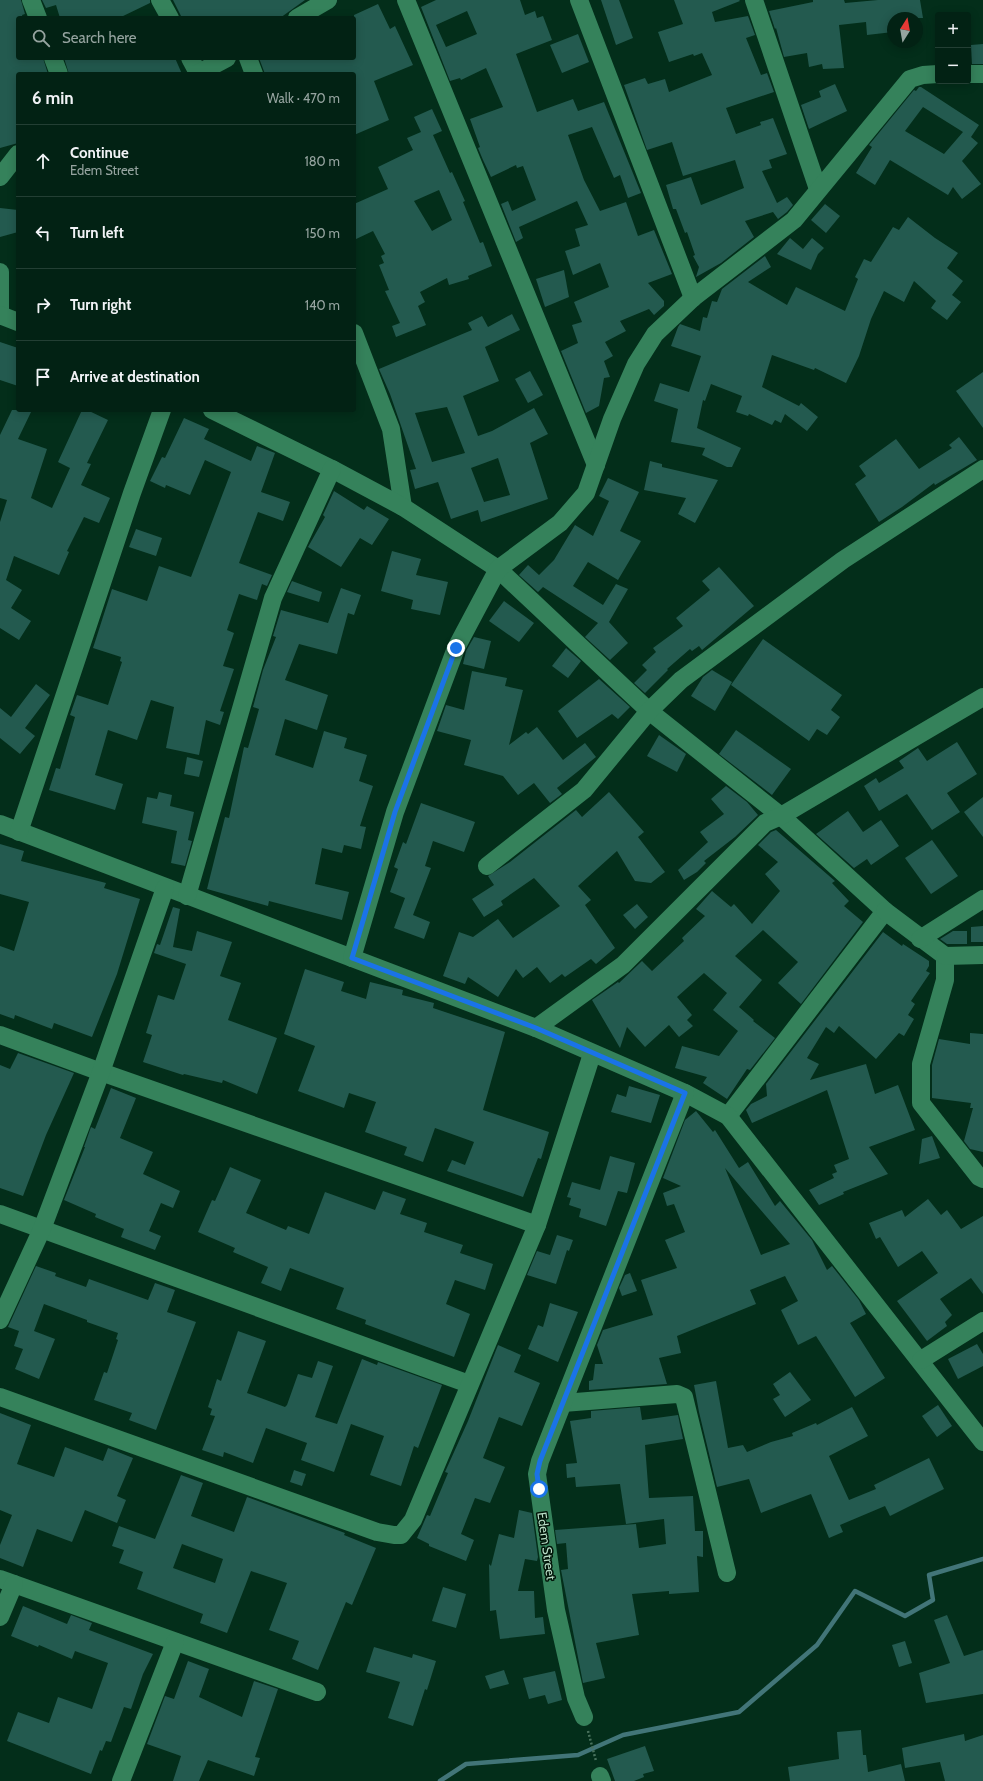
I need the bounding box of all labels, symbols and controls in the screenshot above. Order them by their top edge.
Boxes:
north arrow [887,12,923,48]
map controls [935,12,971,84]
button: + [935,12,971,48]
search box [16,16,356,60]
icon: search [30,27,52,49]
text: Search here [62,29,137,47]
button: − [935,48,971,84]
text: 6 min [32,88,74,108]
text: Walk · 470 m [267,90,340,106]
text: Continue [70,144,129,162]
icon: ahead [32,150,54,172]
text: 180 m [304,153,340,169]
text: Edem Street [70,162,139,178]
icon: left [32,222,54,244]
text: Turn left [70,224,124,242]
text: 150 m [305,225,340,241]
icon: right [32,294,54,316]
text: Turn right [70,296,131,314]
text: 140 m [305,297,340,313]
icon: arrive [32,366,54,388]
text: Arrive at destination [70,368,200,386]
route end [447,639,465,657]
route start [530,1480,548,1498]
street label: Edem Street [534,1511,560,1582]

